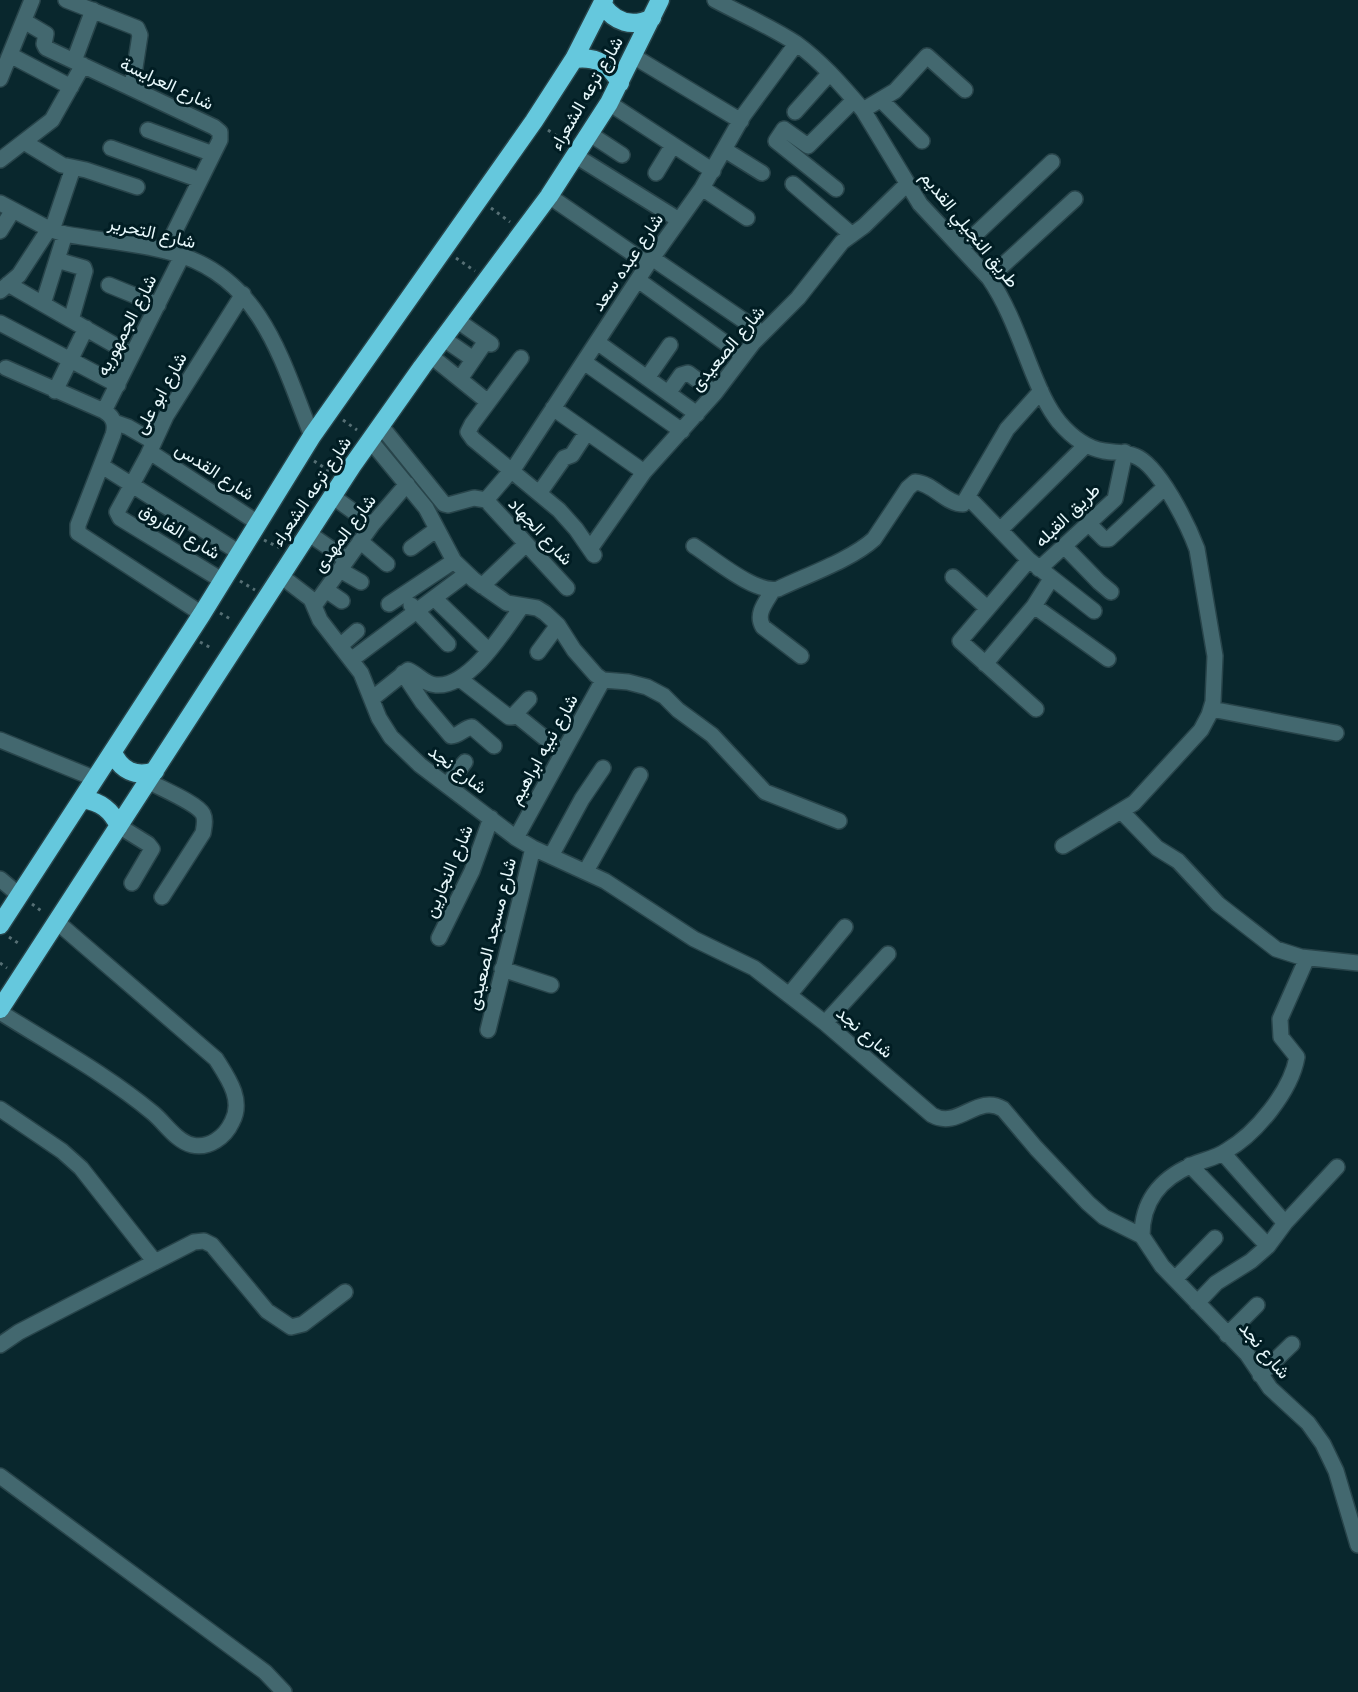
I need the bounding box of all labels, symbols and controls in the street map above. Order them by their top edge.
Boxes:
street label: شارع ترعه الشعراء [544,32,629,154]
street label: شارع العرايسة [116,51,217,116]
street label: طريق النجيلي القديم [913,166,1024,295]
street label: شارع عبده سعد [586,209,669,316]
street label: شارع التحرير [105,211,198,254]
street label: شارع الجمهوريه [91,270,162,380]
street label: شارع الصعيدى [684,300,770,396]
street label: شارع ابو على [128,348,193,438]
street label: شارع ترعه الشعراء [266,432,357,551]
street label: شارع القدس [170,437,259,506]
street label: طريق القبله [1029,478,1105,552]
street label: شارع المهدى [307,489,382,577]
street label: شارع الجهاد [503,492,578,571]
street label: شارع الفاروق [135,498,225,565]
street label: شارع نبيه ابراهيم [503,690,584,809]
street label: شارع نجد [423,739,492,799]
street label: شارع النجارين [418,821,479,921]
street label: شارع مسجد الصعيدى [461,855,522,1013]
street label: شارع نجد [831,1001,898,1064]
street label: شارع نجد [1234,1317,1296,1384]

